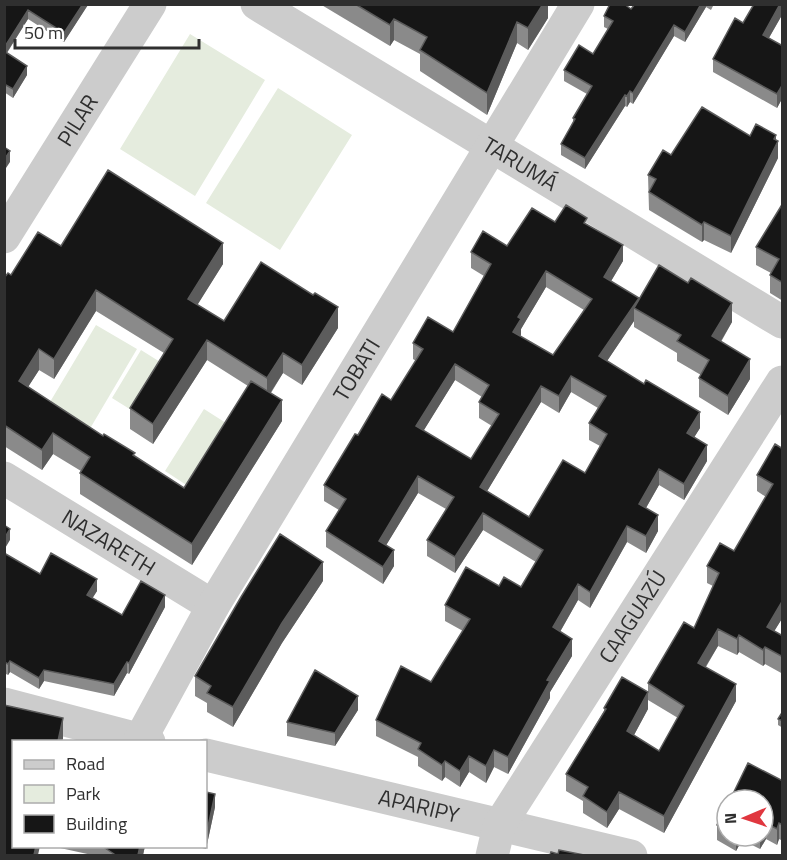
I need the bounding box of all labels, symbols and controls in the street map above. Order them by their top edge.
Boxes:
scale bar [15,12,200,50]
text: 50 m [24,19,63,46]
street label: PILAR [48,87,106,153]
street label: TARUMÁ [476,128,565,200]
street label: TOBATI [324,332,388,408]
street label: NAZARETH [55,500,163,584]
street label: CAAGUAZÚ [590,563,675,670]
legend [12,740,207,848]
text: Road [66,750,105,777]
text: Park [66,780,101,807]
street label: APARIPY [375,780,463,832]
north arrow [715,788,775,848]
text: Building [66,810,127,837]
text: N [718,813,742,824]

